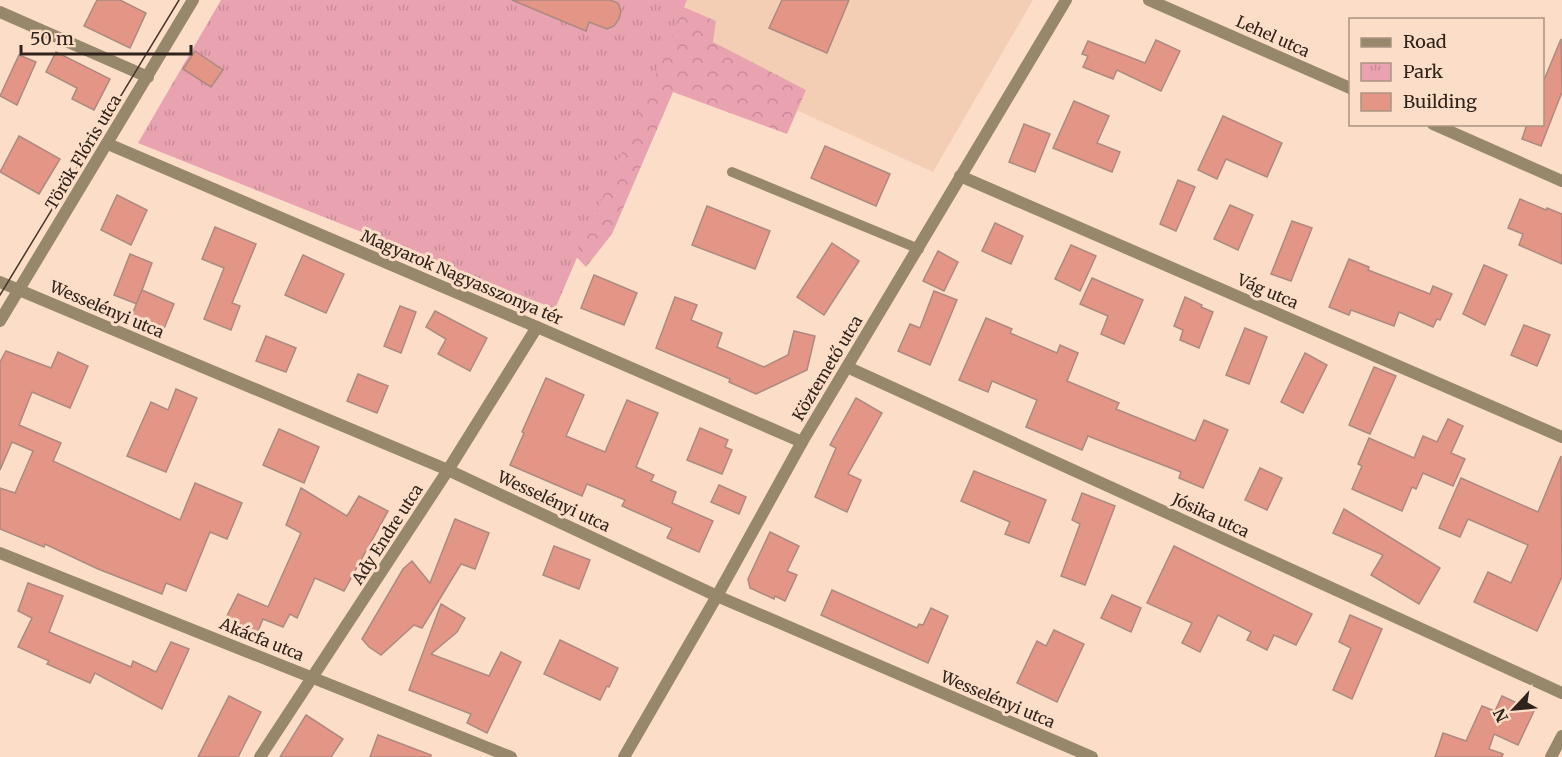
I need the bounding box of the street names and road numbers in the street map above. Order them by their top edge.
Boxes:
street label: Lehel utca [1233,11,1313,61]
street label: Török Flóris utca [41,91,125,213]
street label: Magyarok Nagyasszonya tér [358,225,566,329]
street label: Vág utca [1234,269,1302,313]
street label: Wesselényi utca [46,276,167,342]
street label: Köztemető utca [788,311,866,424]
street label: Wesselényi utca [494,466,614,536]
street label: Ady Endre utca [347,480,427,589]
street label: Jósika utca [1168,488,1253,542]
street label: Akácfa utca [216,613,307,665]
street label: Wesselényi utca [937,666,1058,732]

